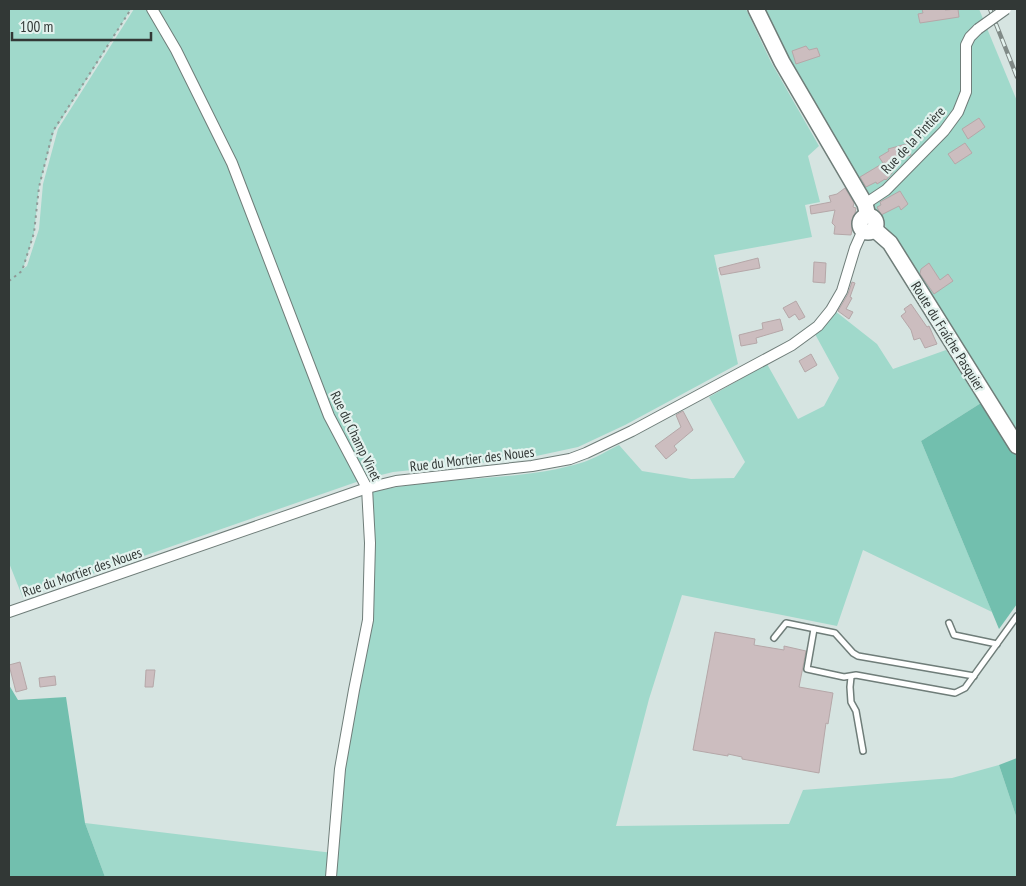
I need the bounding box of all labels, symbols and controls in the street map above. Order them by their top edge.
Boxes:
scale bar [12,10,151,42]
text: 100 m [20,17,53,36]
street label: Rue de la Pintière [877,102,949,178]
street label: Route du Fraîche Pasquier [907,278,989,394]
street label: Rue du Champ Vinet [326,388,386,484]
street label: Rue du Mortier des Noues [409,442,535,476]
street label: Rue du Mortier des Noues [20,543,144,601]

